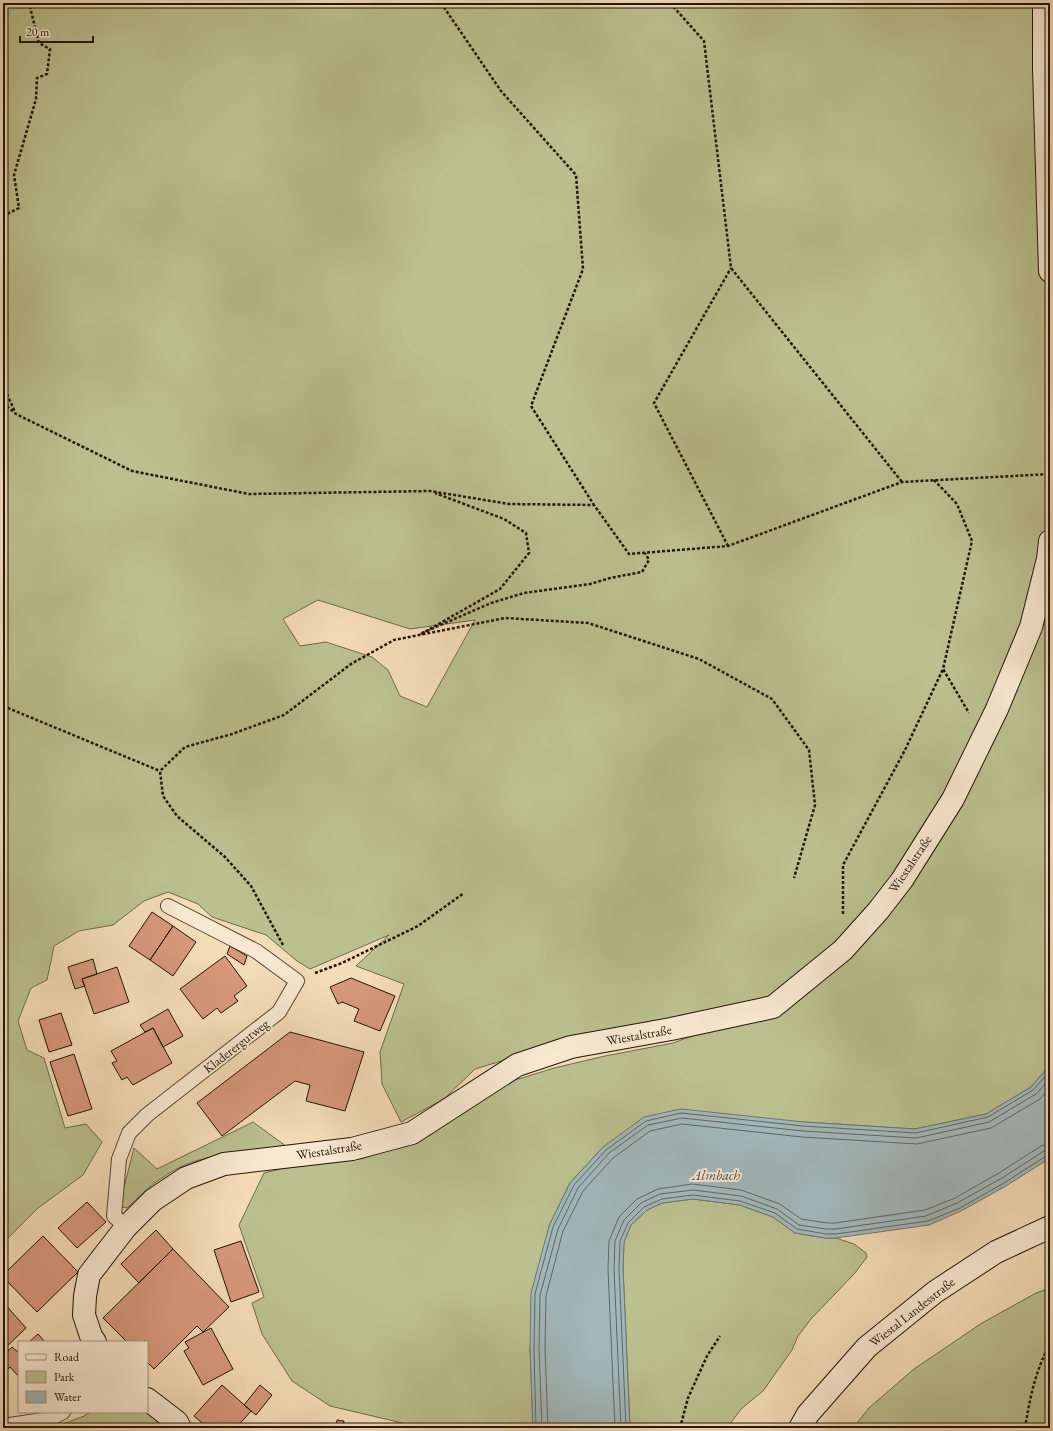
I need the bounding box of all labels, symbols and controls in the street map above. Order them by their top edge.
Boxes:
scale bar [20,18,93,44]
text: 20 m [26,24,50,40]
street label: Wiestalstraße [885,832,935,896]
street label: Kladerergutweg [200,1015,272,1077]
street label: Wiestalstraße [605,1021,673,1049]
street label: Wiestalstraße [295,1136,363,1164]
water label: Almbach [691,1166,740,1184]
street label: Wiestal Landesstraße [866,1273,958,1351]
legend [18,1341,148,1413]
text: Road [54,1349,80,1365]
text: Park [54,1369,75,1385]
text: Water [54,1389,81,1405]

